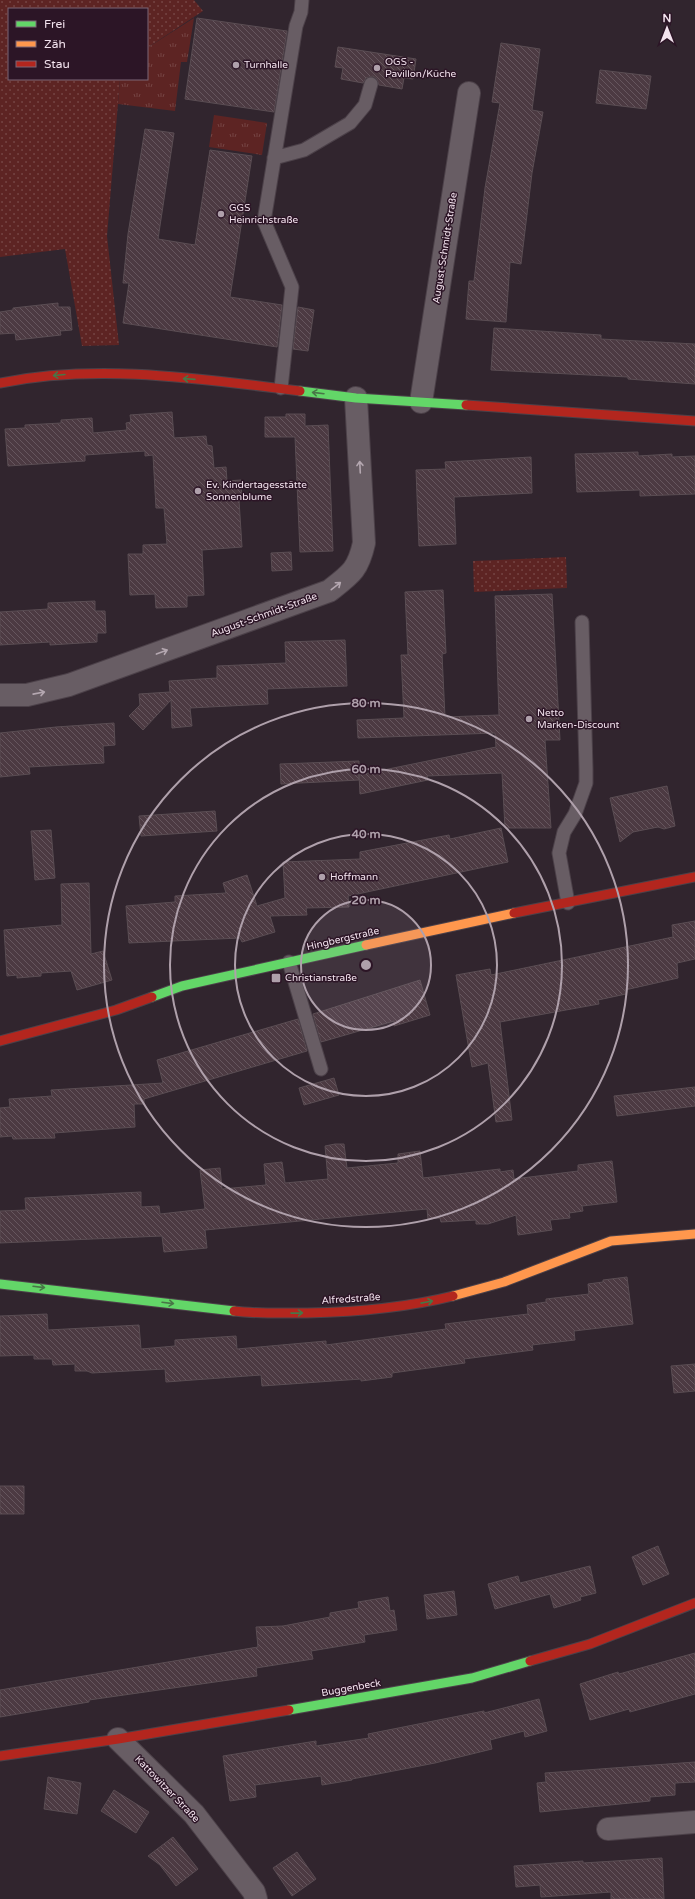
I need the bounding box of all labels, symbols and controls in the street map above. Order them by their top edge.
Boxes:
legend [8,8,148,80]
north arrow [647,8,687,48]
text: N [663,12,671,25]
text: Frei [44,17,65,31]
text: Zäh [44,37,66,51]
place label: OGS - Pavillon/Küche [385,56,457,80]
text: Stau [44,57,70,71]
place label: Turnhalle [244,59,288,71]
marker: Turnhalle [231,60,241,70]
marker: OGS - Pavillon/Küche [372,63,382,73]
street label: August-Schmidt-Straße [430,191,460,304]
place label: GGS Heinrichstraße [229,202,298,226]
marker: GGS Heinrichstraße [216,209,226,219]
one-way arrow [53,371,66,378]
one-way arrow [183,376,196,383]
one-way arrow [312,389,325,397]
one-way arrow [357,461,364,474]
place label: Ev. Kindertagesstätte Sonnenblume [206,479,307,503]
marker: Ev. Kindertagesstätte Sonnenblume [193,486,203,496]
one-way arrow [330,582,341,590]
street label: August-Schmidt-Straße [209,590,319,640]
one-way arrow [156,647,168,655]
one-way arrow [32,688,45,696]
text: 80 m [351,696,381,710]
place label: Netto Marken-Discount [537,707,619,731]
marker: Netto Marken-Discount [524,714,534,724]
text: 60 m [351,762,381,776]
text: 40 m [351,827,381,841]
place label: Hoffmann [330,871,378,883]
marker: Hoffmann [317,872,327,882]
text: 20 m [351,893,381,907]
street label: Hingbergstraße [306,925,381,953]
centre of rings [359,958,373,972]
marker: Christianstraße [270,972,282,984]
place label: Christianstraße [285,972,357,984]
one-way arrow [32,1283,45,1291]
street label: Alfredstraße [321,1291,381,1307]
one-way arrow [420,1298,433,1306]
one-way arrow [161,1299,174,1307]
one-way arrow [290,1309,303,1317]
street label: Buggenbeck [320,1677,382,1699]
street label: Kattowitzer Straße [132,1753,202,1825]

